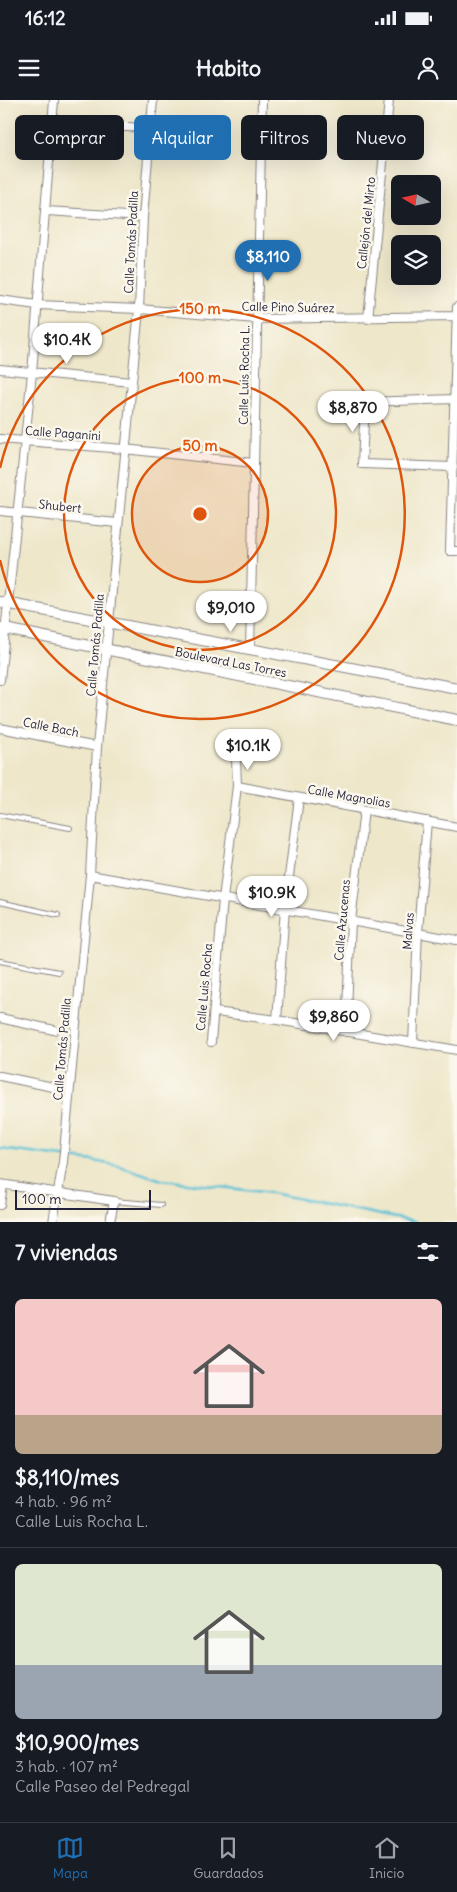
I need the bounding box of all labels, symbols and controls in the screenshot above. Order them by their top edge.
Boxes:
text: 16:12 [25,6,66,30]
icon: menu [15,54,43,82]
text: Habito [196,54,261,82]
icon: person [414,54,442,82]
chip: Comprar [15,115,124,160]
chip: Alquilar [134,115,231,160]
chip: Filtros [241,115,327,160]
chip: Nuevo [337,115,424,160]
north arrow [391,175,441,225]
map controls [391,175,441,285]
street label: Callejón del Mirto [354,176,378,270]
street label: Calle Tomás Padilla [121,190,141,294]
button: layers [391,235,441,285]
pin: $8,110 [227,240,309,282]
text: $8,110 [246,246,290,266]
text: 150 m [179,299,221,318]
street label: Calle Pino Suárez [241,299,335,315]
pin: $10.4K [26,322,108,365]
street label: Calle Luis Rocha L. [236,325,252,425]
text: $10.4K [43,329,91,349]
text: 100 m [179,368,221,387]
pin: $8,870 [312,390,394,433]
text: $8,870 [328,397,378,417]
street label: Calle Paganini [25,423,101,443]
text: 50 m [182,436,218,455]
street label: Shubert [38,496,82,516]
centre of rings [191,505,209,523]
pin: $9,010 [190,590,272,633]
street label: Calle Tomás Padilla [83,593,107,697]
text: $9,010 [207,597,255,617]
street label: Boulevard Las Torres [174,644,288,680]
street label: Calle Bach [22,714,80,740]
pin: $10.1K [207,728,289,771]
text: $10.1K [226,735,270,755]
street label: Calle Magnolias [306,781,392,811]
pin: $10.9K [231,876,313,918]
street label: Calle Azucenas [331,879,353,961]
text: $10.9K [248,882,296,902]
street label: Malvas [399,912,417,950]
street label: Calle Luis Rocha [193,942,215,1031]
street label: Calle Tomás Padilla [50,997,74,1101]
pin: $9,860 [293,1000,375,1042]
text: $9,860 [309,1006,359,1026]
scale bar [15,1187,151,1210]
text: 100 m [22,1190,62,1208]
icon: filters [414,1238,442,1266]
text: 7 viviendas [15,1239,117,1266]
icon: home [184,1331,274,1421]
text: $8,110/mes [15,1464,119,1491]
text: 4 hab. · 96 m² [15,1491,112,1511]
text: Calle Luis Rocha L. [15,1511,148,1531]
icon: home [184,1597,274,1687]
text: $10,900/mes [15,1729,139,1756]
text: 3 hab. · 107 m² [15,1756,118,1776]
text: Calle Paseo del Pedregal [15,1776,190,1796]
tab: Mapa [53,1834,88,1882]
tab: Guardados [193,1834,264,1882]
tab: Inicio [369,1834,404,1882]

